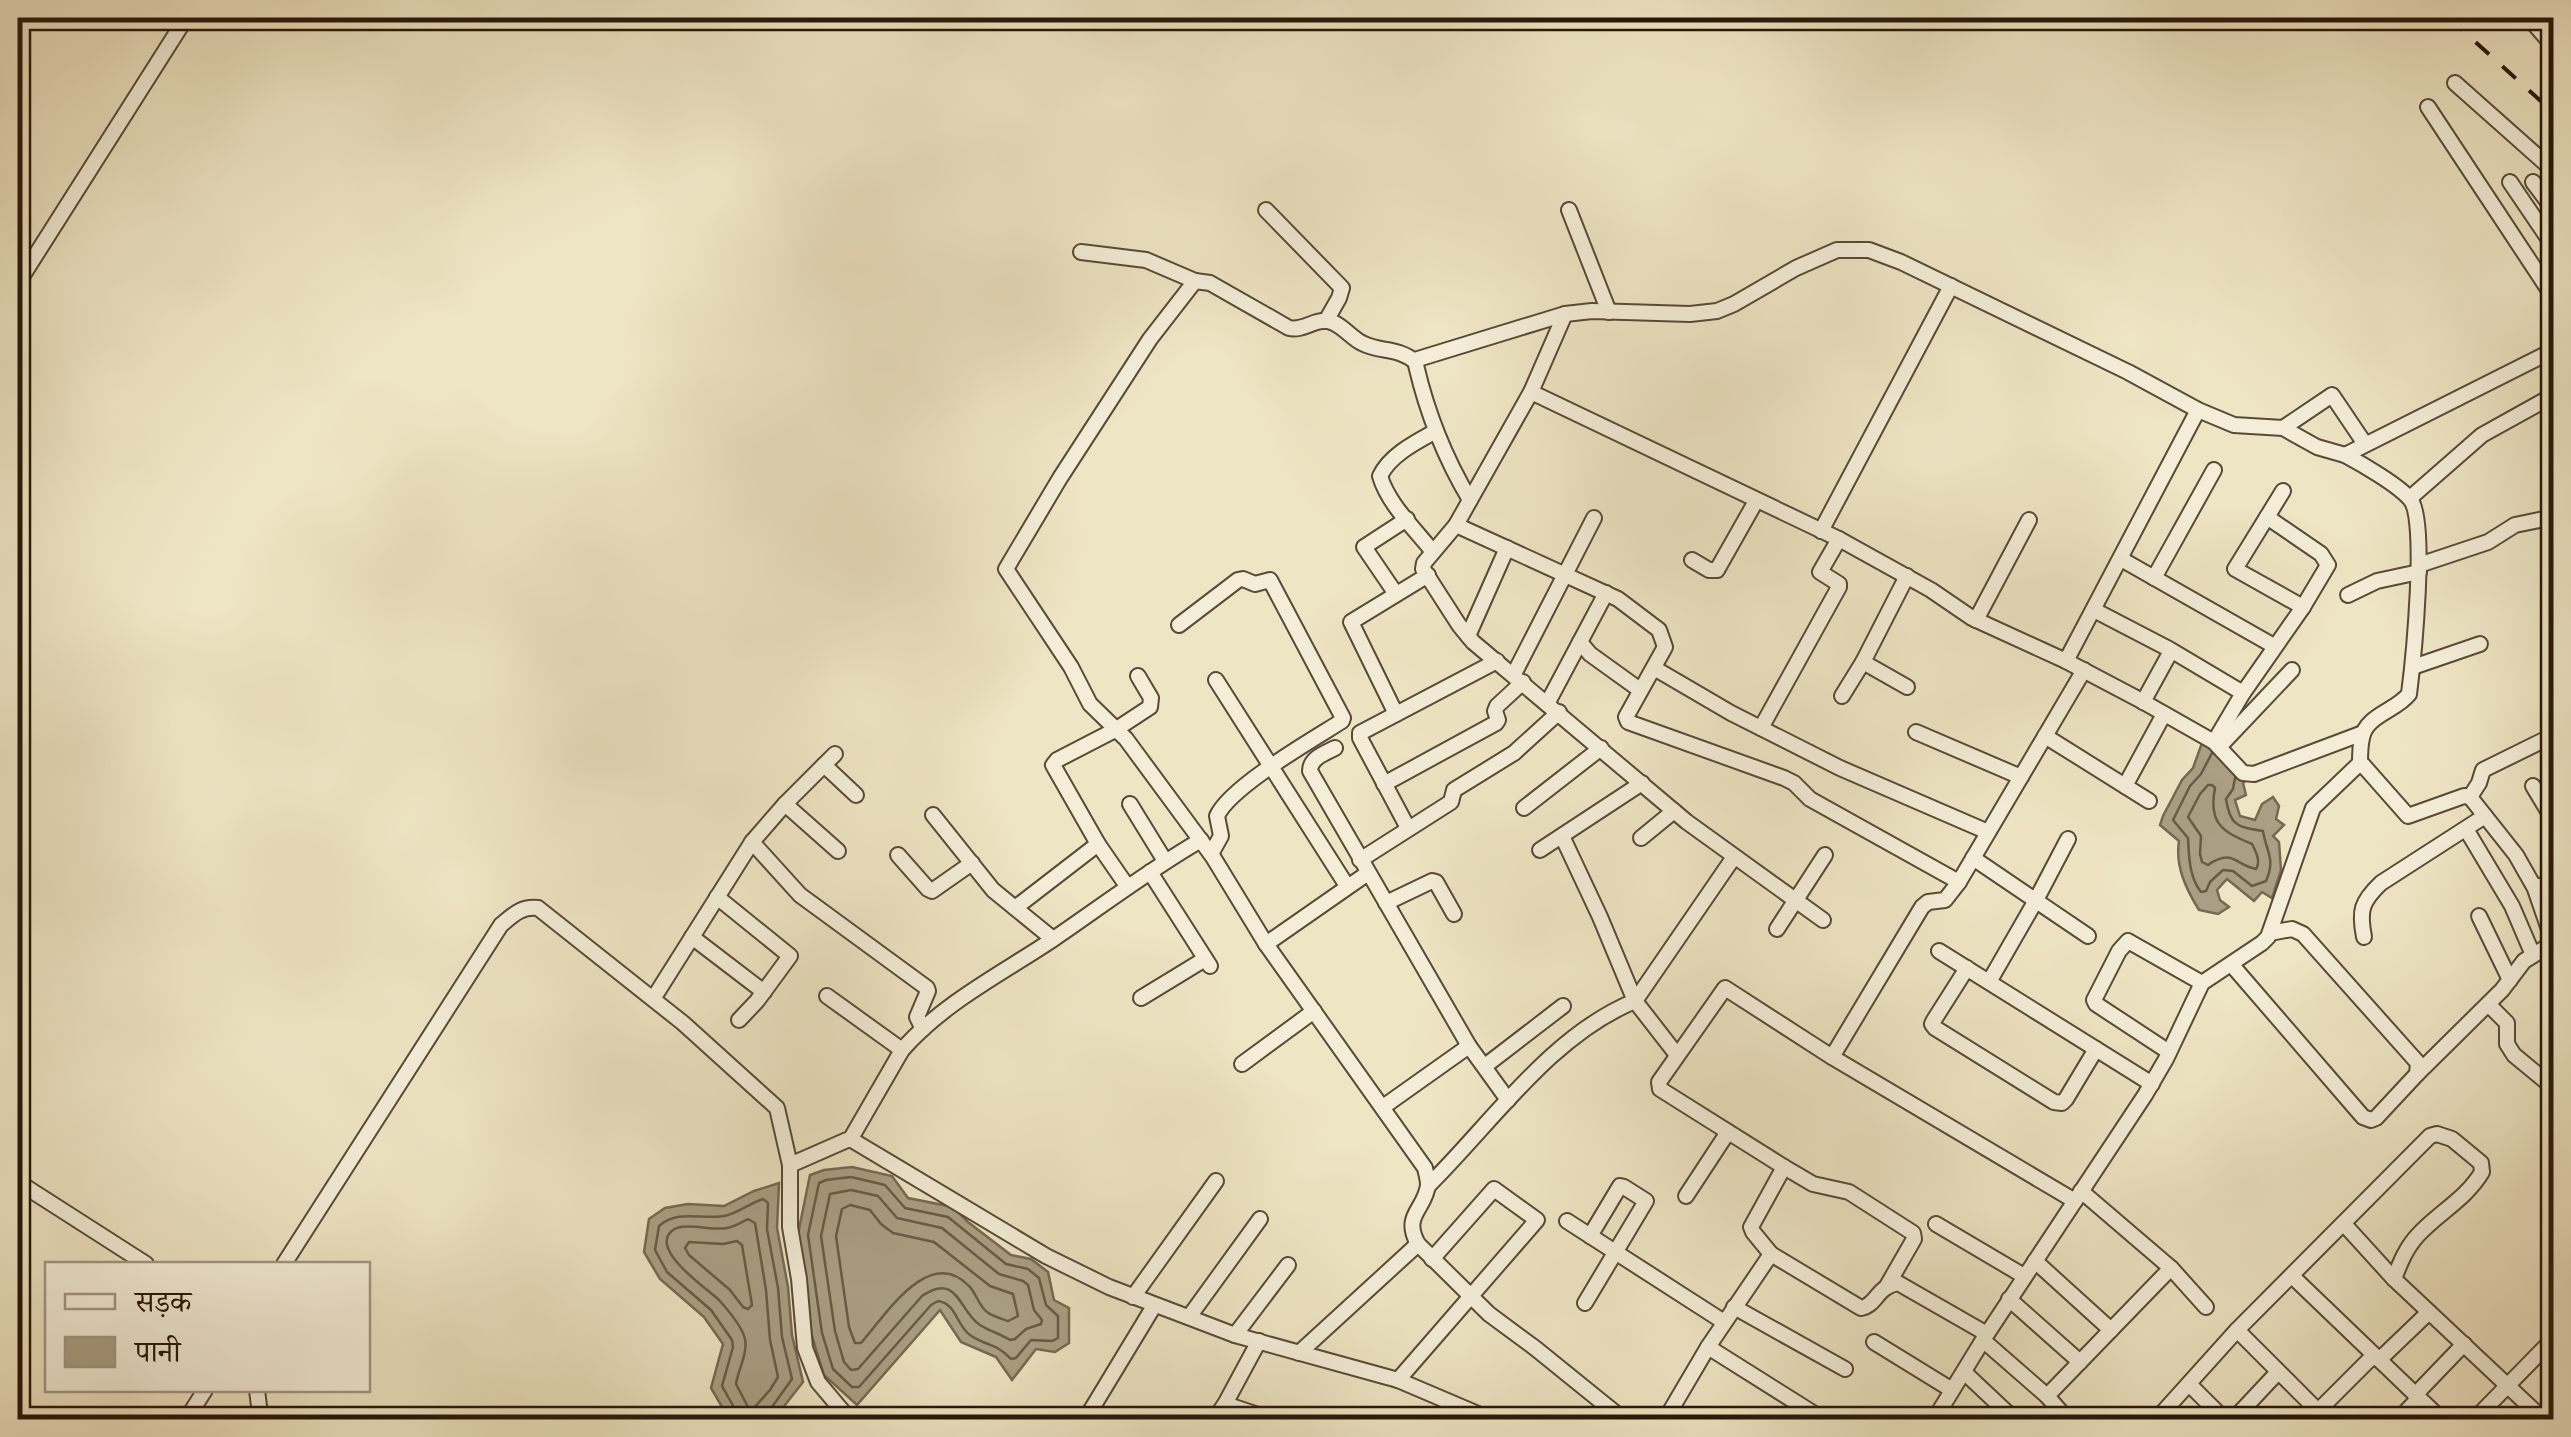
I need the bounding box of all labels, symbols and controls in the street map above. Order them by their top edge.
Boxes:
legend [45,1262,370,1392]
text: सड़क [133,1285,193,1320]
text: पानी [133,1335,182,1370]

